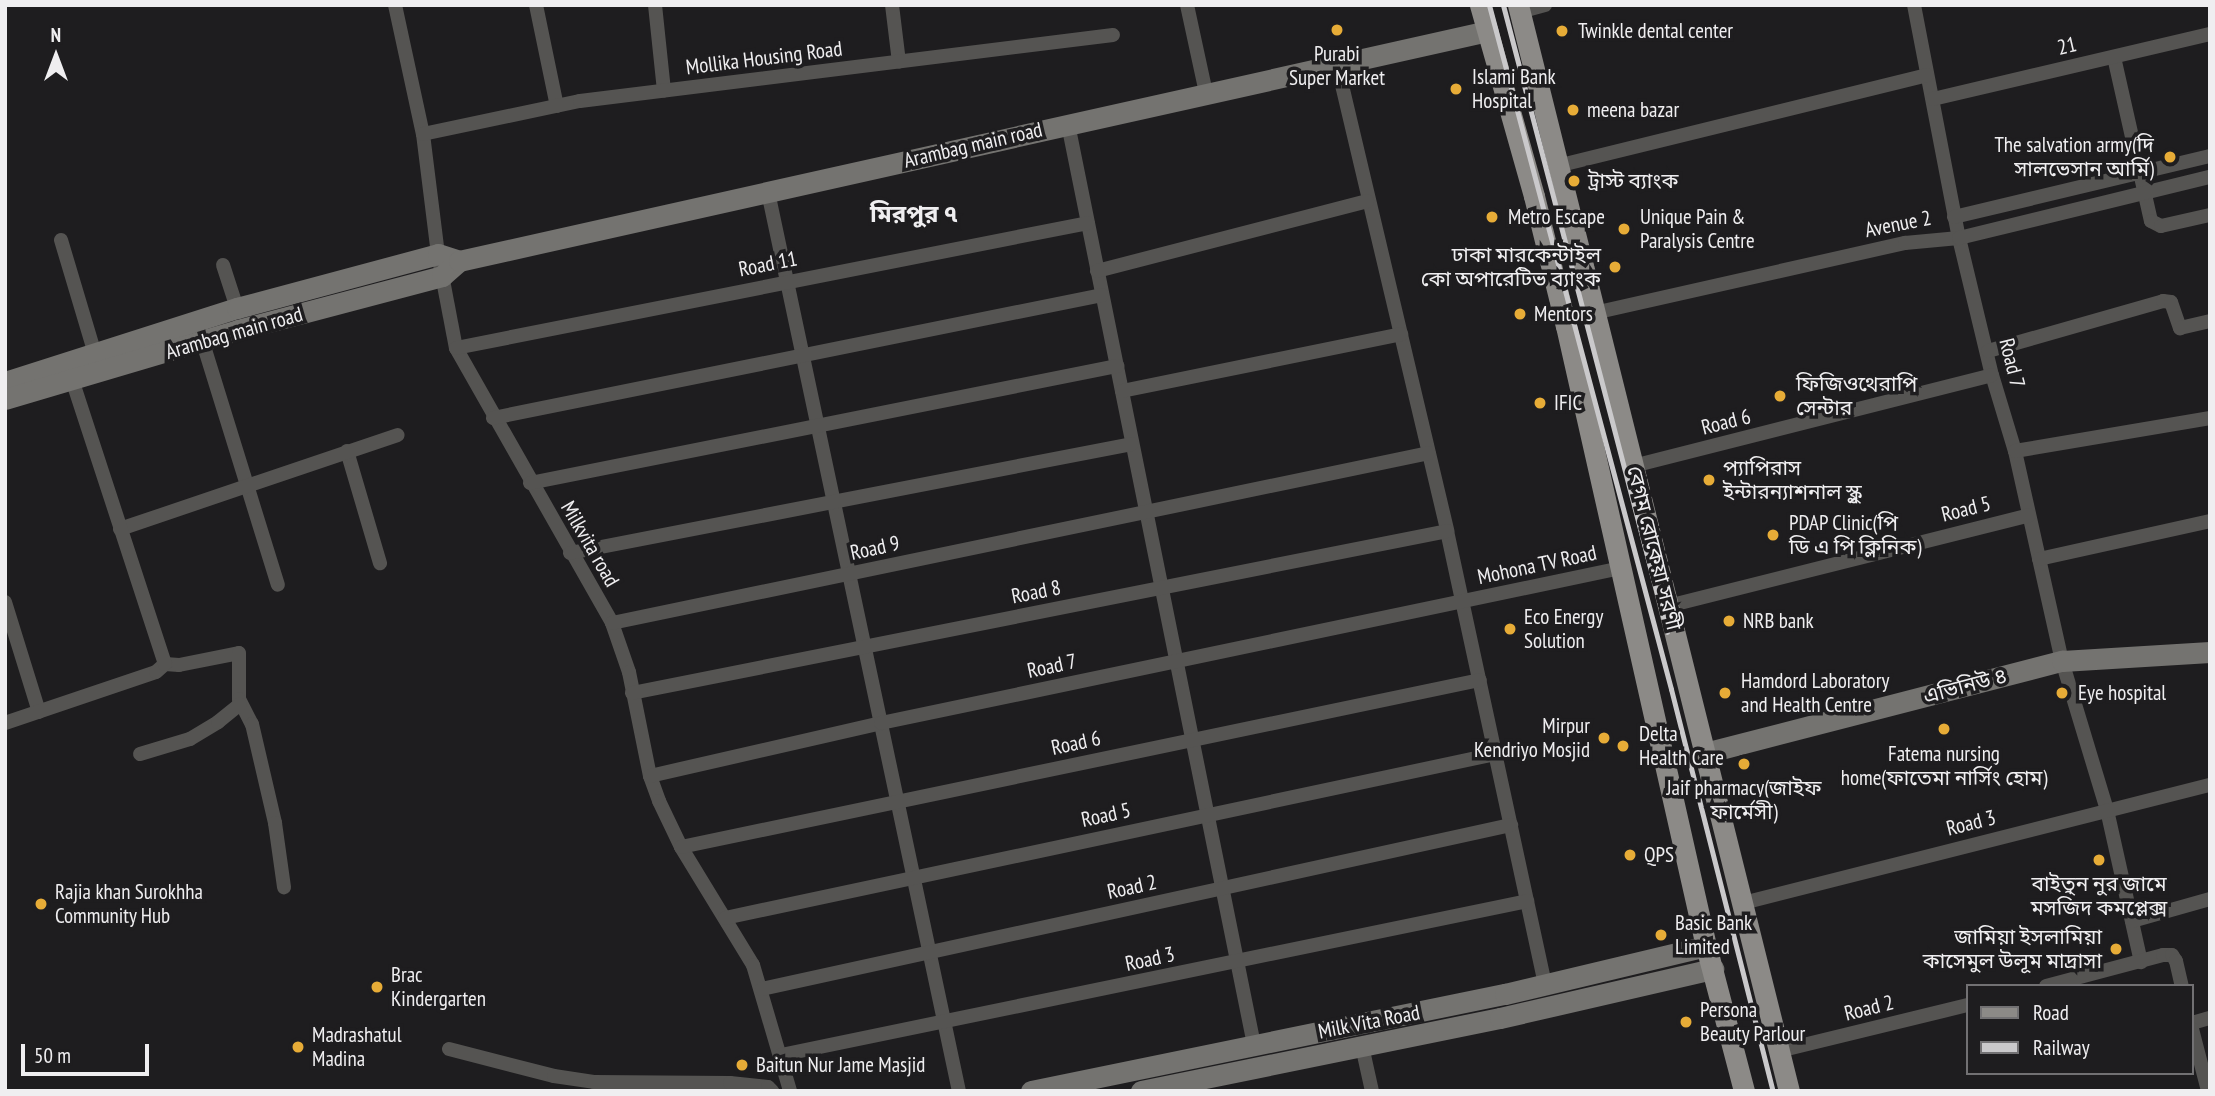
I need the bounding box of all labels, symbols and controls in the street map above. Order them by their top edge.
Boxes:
place label: Twinkle dental center [1578,18,1733,44]
north arrow [21,21,91,91]
marker: Twinkle dental center [1552,21,1572,41]
marker: Purabi Super Market [1329,22,1345,38]
text: N [51,23,61,47]
street label: 21 [2055,32,2079,60]
street label: Mollika Housing Road [684,36,844,80]
place label: Purabi Super Market [1289,41,1385,91]
place label: Islami Bank Hospital [1472,64,1556,114]
marker: Islami Bank Hospital [1446,79,1466,99]
place label: meena bazar [1587,97,1679,123]
marker: meena bazar [1565,102,1581,118]
street label: Arambag main road [901,117,1045,173]
place label: The salvation army(দি সালভেসান আর্মি) [1994,132,2154,182]
marker: The salvation army(দি সালভেসান আর্মি) [2160,147,2180,167]
place label: ট্রাস্ট ব্যাংক [1588,168,1679,194]
marker: ট্রাস্ট ব্যাংক [1566,173,1582,189]
district label: মিরপুর ৭ [870,200,958,228]
place label: Metro Escape [1508,204,1605,230]
place label: Unique Pain & Paralysis Centre [1640,204,1755,254]
street label: Avenue 2 [1863,205,1933,243]
marker: Metro Escape [1482,207,1502,227]
marker: Unique Pain & Paralysis Centre [1614,219,1634,239]
place label: ঢাকা মারকেন্টাইল কো অপারেটিভ ব্যাংক [1421,242,1601,292]
street label: Road 11 [737,246,799,282]
marker: ঢাকা মারকেন্টাইল কো অপারেটিভ ব্যাংক [1607,259,1623,275]
street label: Arambag main road [163,301,305,365]
place label: Mentors [1534,301,1593,327]
marker: Mentors [1512,306,1528,322]
street label: Road 7 [1994,336,2030,390]
place label: ফিজিওথেরাপি সেন্টার [1796,371,1917,421]
marker: ফিজিওথেরাপি সেন্টার [1770,386,1790,406]
place label: IFIC [1554,390,1582,416]
marker: IFIC [1532,395,1548,411]
street label: Road 6 [1699,404,1753,440]
place label: প্যাপিরাস ইন্টারন্যাশনাল স্কুল [1723,455,1862,505]
street label: বেগম রোকেয়া সরণী [1621,463,1687,633]
marker: প্যাপিরাস ইন্টারন্যাশনাল স্কুল [1701,472,1717,488]
street label: Road 5 [1939,491,1993,527]
street label: Milkvita road [555,497,625,591]
place label: PDAP Clinic(পি ডি এ পি ক্লিনিক) [1789,510,1921,560]
marker: PDAP Clinic(পি ডি এ পি ক্লিনিক) [1763,525,1783,545]
street label: Road 9 [848,531,902,565]
street label: Mohona TV Road [1475,540,1599,590]
street label: Road 8 [1009,575,1063,609]
place label: Eco Energy Solution [1524,604,1603,654]
place label: NRB bank [1743,608,1814,634]
marker: NRB bank [1721,613,1737,629]
marker: Eco Energy Solution [1502,621,1518,637]
street label: Road 7 [1025,649,1079,683]
street label: এভিনিউ ৪ [1920,663,2010,709]
place label: Hamdord Laboratory and Health Centre [1741,668,1889,718]
place label: Eye hospital [2078,680,2166,706]
marker: Hamdord Laboratory and Health Centre [1715,683,1735,703]
marker: Eye hospital [2052,683,2072,703]
place label: Mirpur Kendriyo Mosjid [1474,713,1590,763]
marker: Fatema nursing home(ফাতেমা নার্সিং হোম) [1934,719,1954,739]
place label: Delta Health Care [1639,721,1724,771]
street label: Road 6 [1049,726,1103,760]
marker: Mirpur Kendriyo Mosjid [1596,730,1612,746]
marker: Delta Health Care [1613,736,1633,756]
place label: Fatema nursing home(ফাতেমা নার্সিং হোম) [1841,741,2047,791]
marker: Jaif pharmacy(জাইফ ফার্মেসী) [1736,756,1752,772]
place label: Jaif pharmacy(জাইফ ফার্মেসী) [1667,775,1821,825]
street label: Road 5 [1079,798,1133,832]
street label: Road 3 [1944,805,1998,841]
place label: QPS [1644,842,1674,868]
marker: QPS [1622,847,1638,863]
marker: বাইতুন নুর জামে মসজিদ কমপ্লেক্স [2091,852,2107,868]
street label: Road 2 [1105,870,1159,904]
place label: বাইতুন নুর জামে মসজিদ কমপ্লেক্স [2031,871,2167,921]
place label: Rajia khan Surokhha Community Hub [55,879,203,929]
marker: Rajia khan Surokhha Community Hub [33,896,49,912]
place label: Basic Bank Limited [1675,910,1753,960]
place label: জামিয়া ইসলামিয়া কাসেমুল উলূম মাদ্রাসা [1923,924,2102,974]
marker: Basic Bank Limited [1653,927,1669,943]
marker: জামিয়া ইসলামিয়া কাসেমুল উলূম মাদ্রাসা [2108,941,2124,957]
street label: Road 3 [1123,942,1177,976]
place label: Brac Kindergarten [391,962,486,1012]
marker: Brac Kindergarten [369,979,385,995]
legend [1966,984,2194,1075]
street label: Road 2 [1842,990,1896,1026]
place label: Persona Beauty Parlour [1700,997,1806,1047]
text: Road [2033,999,2069,1026]
street label: Milk Vita Road [1315,1000,1423,1044]
marker: Persona Beauty Parlour [1678,1014,1694,1030]
place label: Madrashatul Madina [312,1022,402,1072]
scale bar [24,1030,152,1074]
text: Railway [2033,1034,2090,1061]
marker: Madrashatul Madina [290,1039,306,1055]
text: 50 m [34,1042,71,1069]
place label: Baitun Nur Jame Masjid [756,1052,925,1078]
marker: Baitun Nur Jame Masjid [734,1057,750,1073]

